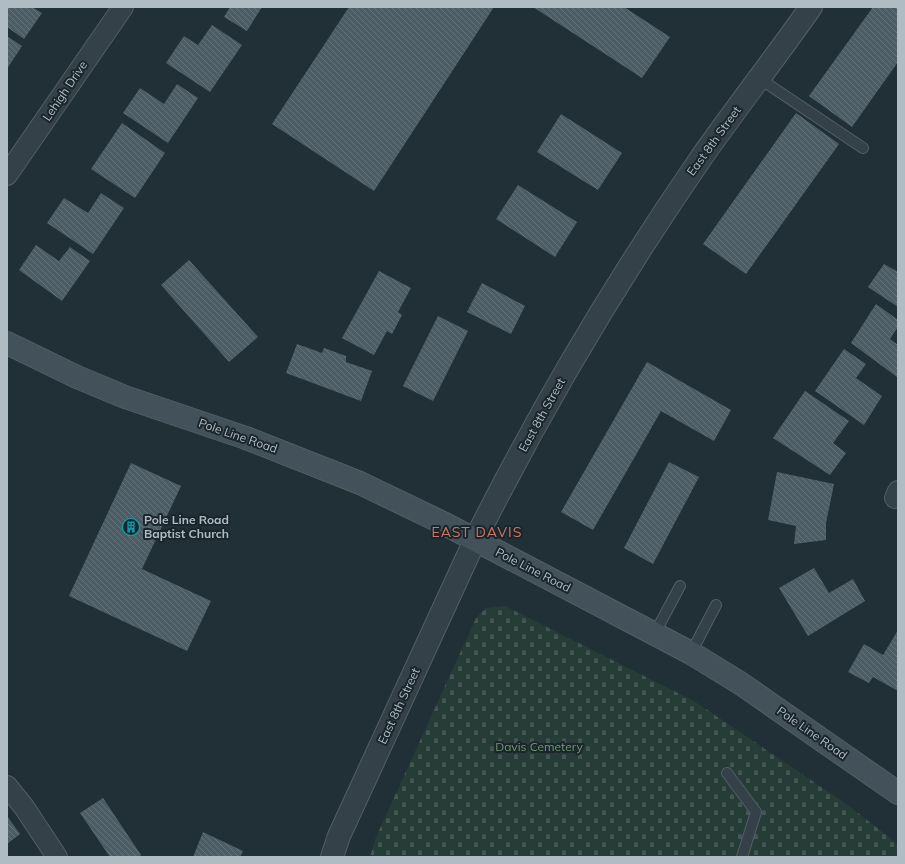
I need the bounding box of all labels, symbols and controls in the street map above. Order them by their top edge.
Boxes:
street label: Lehigh Drive [39,58,90,124]
street label: East 8th Street [683,103,744,178]
street label: East 8th Street [515,375,568,454]
street label: Pole Line Road [197,415,280,456]
place label: Pole Line Road Baptist Church [144,512,229,541]
building icon: Pole Line Road Baptist Church [121,517,141,537]
district label: EAST DAVIS [432,523,522,541]
street label: Pole Line Road [493,544,573,595]
street label: East 8th Street [374,665,423,746]
street label: Pole Line Road [774,703,850,762]
park label: Davis Cemetery [495,739,583,754]

